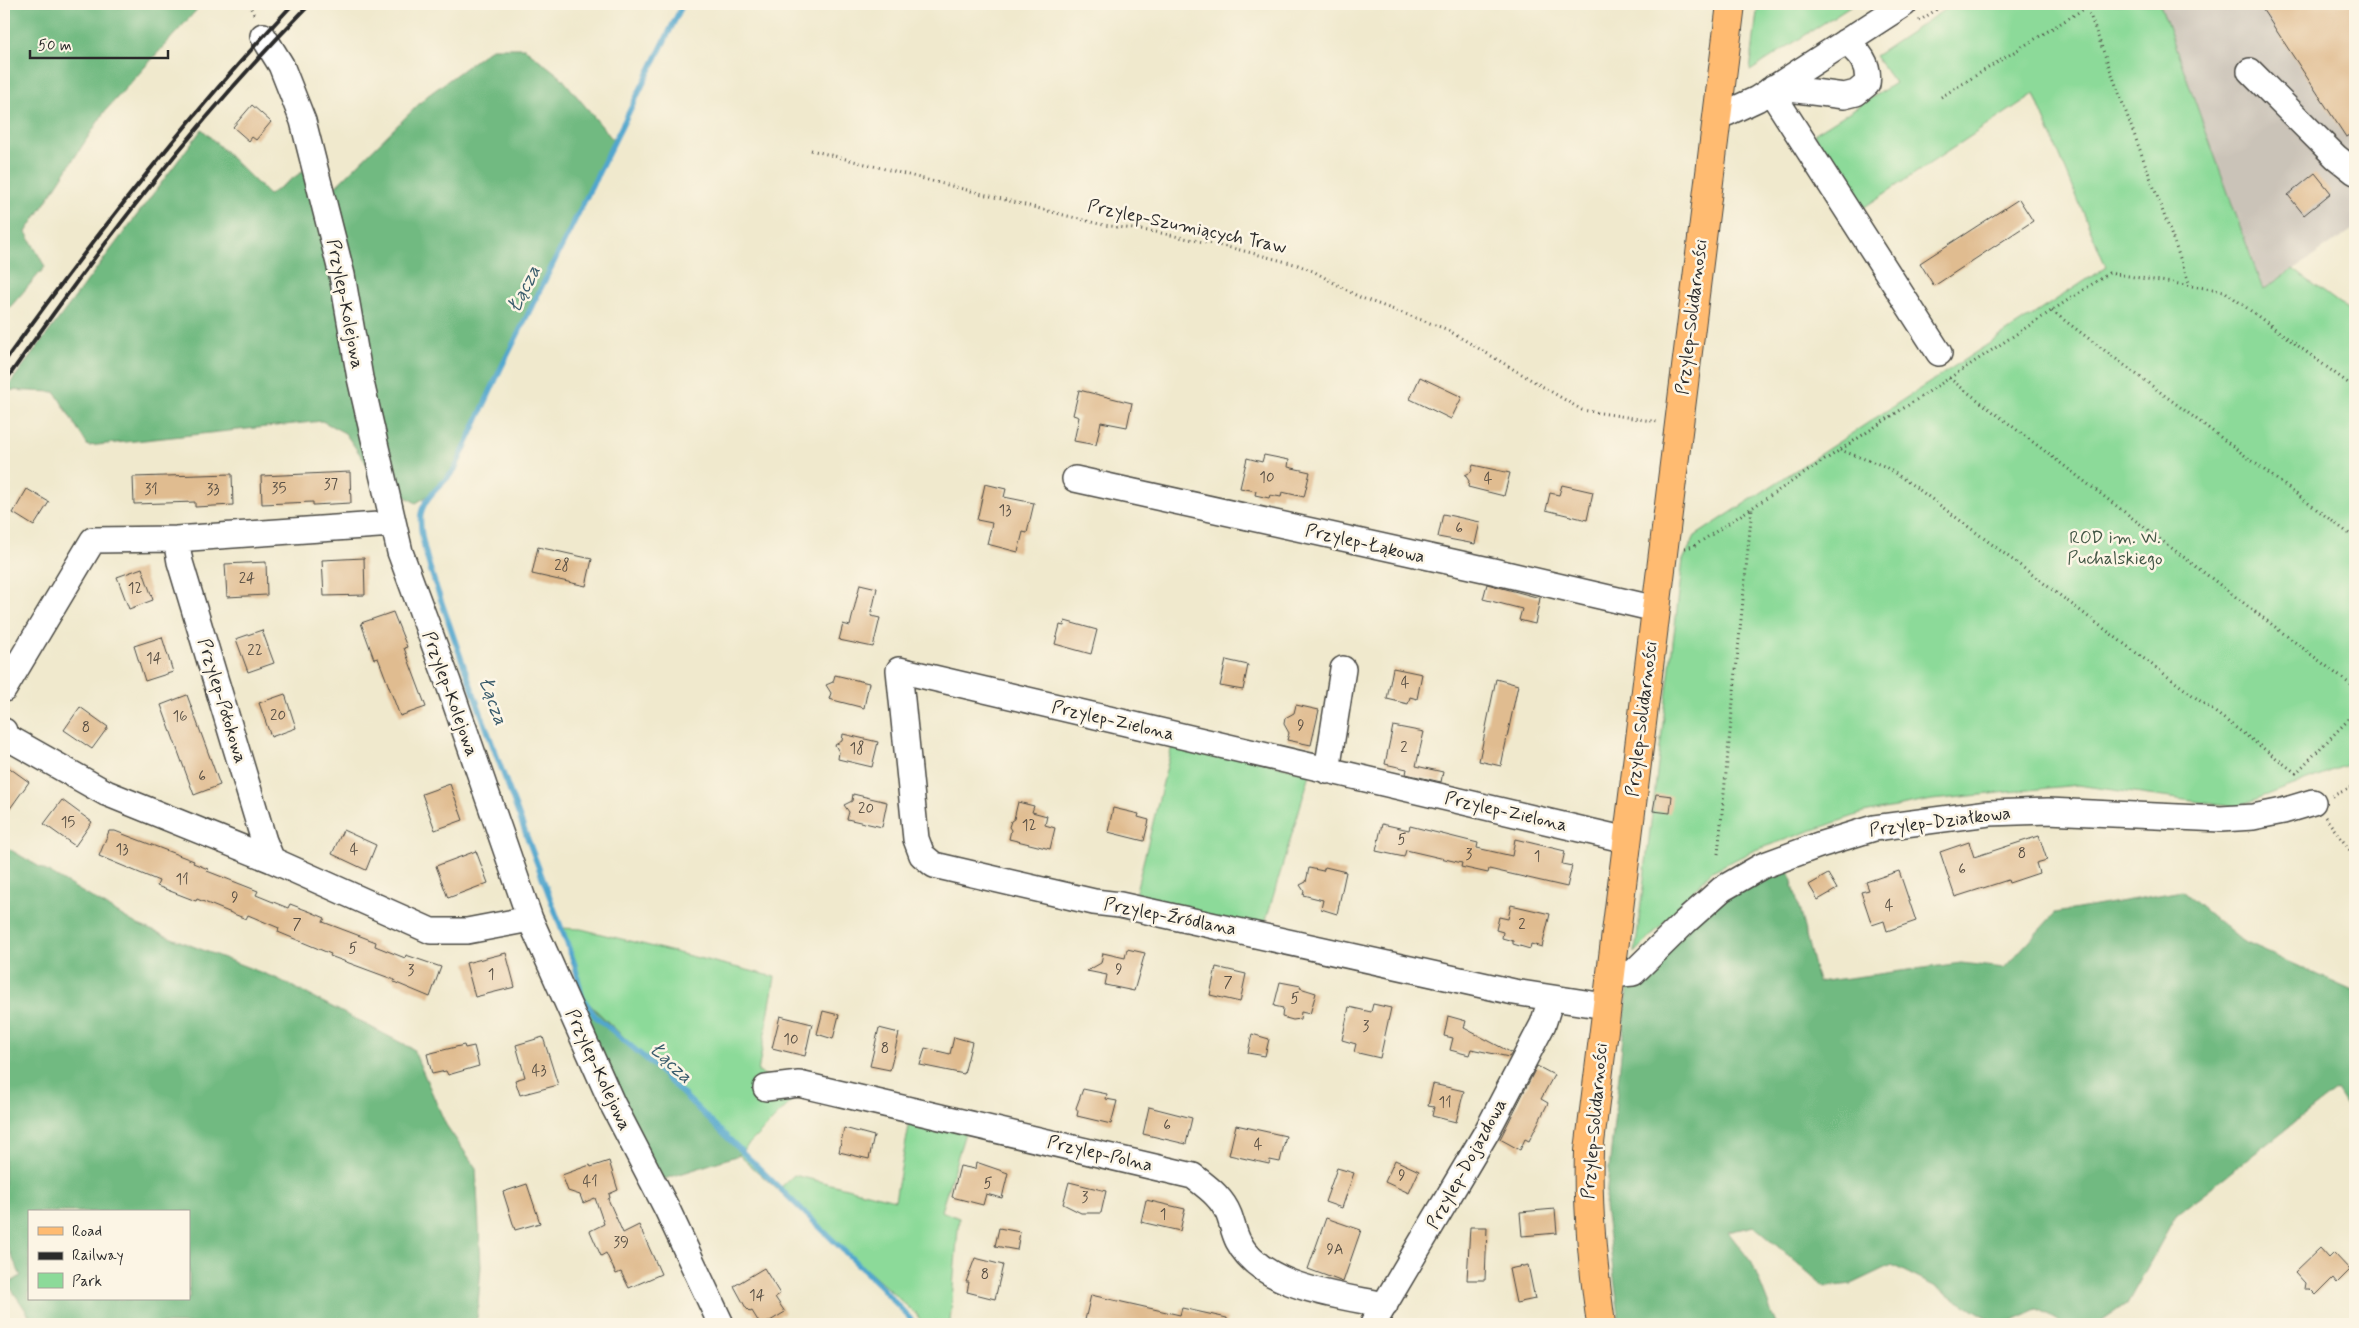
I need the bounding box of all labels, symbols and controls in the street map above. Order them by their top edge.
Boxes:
scale bar [30,28,168,60]
text: 50 m [38,36,72,56]
street label: Przylep-Szumiących Traw [1085,194,1289,260]
street label: Przylep-Kolejowa [321,237,369,371]
street label: Przylep-Solidarności [1671,238,1713,396]
water label: Łącza [502,261,547,317]
house number: 10 [1259,468,1275,488]
house number: 4 [1484,469,1493,489]
house number: 37 [324,475,339,495]
house number: 35 [272,479,286,499]
house number: 31 [144,480,158,500]
house number: 33 [206,480,220,500]
house number: 13 [998,501,1012,521]
street label: Przylep-Łąkowa [1303,519,1427,569]
house number: 6 [1455,519,1463,539]
park label: ROD im. W. Puchalskiego [2067,526,2163,571]
house number: 28 [554,556,570,576]
house number: 24 [239,569,255,589]
house number: 12 [128,579,142,599]
street label: Przylep-Kolejowa [416,628,484,760]
street label: Przylep-Potokowa [192,636,252,766]
street label: Przylep-Solidarności [1621,640,1663,798]
house number: 22 [247,641,263,661]
house number: 14 [146,649,162,669]
water label: Łącza [473,673,513,729]
house number: 4 [1401,673,1410,693]
street label: Przylep-Zielona [1050,695,1176,747]
house number: 20 [270,706,286,726]
house number: 16 [172,707,188,727]
house number: 9 [1297,716,1305,736]
house number: 8 [82,718,90,738]
house number: 2 [1400,738,1408,758]
house number: 18 [850,739,864,759]
house number: 6 [198,767,206,787]
street label: Przylep-Zielona [1443,786,1569,838]
house number: 20 [858,799,874,819]
street label: Przylep-Działkowa [1868,801,2012,843]
house number: 15 [61,813,75,833]
house number: 12 [1022,816,1036,836]
house number: 5 [1397,830,1407,850]
house number: 13 [115,840,129,860]
house number: 4 [350,840,359,860]
house number: 8 [2018,844,2026,864]
house number: 3 [1466,845,1473,865]
house number: 1 [1534,847,1540,867]
house number: 6 [1958,860,1966,880]
house number: 11 [175,870,189,890]
house number: 9 [231,888,239,908]
street label: Przylep-Źródlana [1102,892,1238,942]
house number: 4 [1885,896,1894,916]
house number: 7 [292,915,302,935]
house number: 2 [1518,915,1526,935]
house number: 5 [348,939,358,959]
house number: 9 [1115,960,1123,980]
house number: 3 [408,961,415,981]
house number: 1 [488,965,494,985]
house number: 7 [1223,973,1233,993]
house number: 5 [1290,989,1300,1009]
street label: Przylep-Kolejowa [559,1005,637,1135]
house number: 3 [1363,1017,1370,1037]
house number: 10 [783,1030,799,1050]
water label: Łącza [644,1037,698,1089]
house number: 8 [881,1039,889,1059]
street label: Przylep-Solidarności [1576,1042,1614,1200]
house number: 43 [531,1061,547,1081]
house number: 11 [1438,1093,1452,1113]
street label: Przylep-Dojazdowa [1421,1095,1513,1233]
house number: 6 [1163,1116,1171,1136]
street label: Przylep-Polna [1045,1130,1155,1178]
house number: 4 [1254,1135,1263,1155]
house number: 9 [1398,1166,1406,1186]
house number: 41 [582,1172,598,1192]
house number: 5 [983,1174,993,1194]
house number: 3 [1082,1188,1089,1208]
house number: 1 [1160,1205,1166,1225]
legend [28,1210,190,1300]
text: Road [72,1222,102,1242]
house number: 39 [613,1233,629,1253]
house number: 9A [1326,1240,1344,1260]
text: Railway [72,1246,124,1266]
house number: 8 [981,1265,989,1285]
text: Park [72,1272,102,1292]
house number: 14 [749,1286,765,1306]

